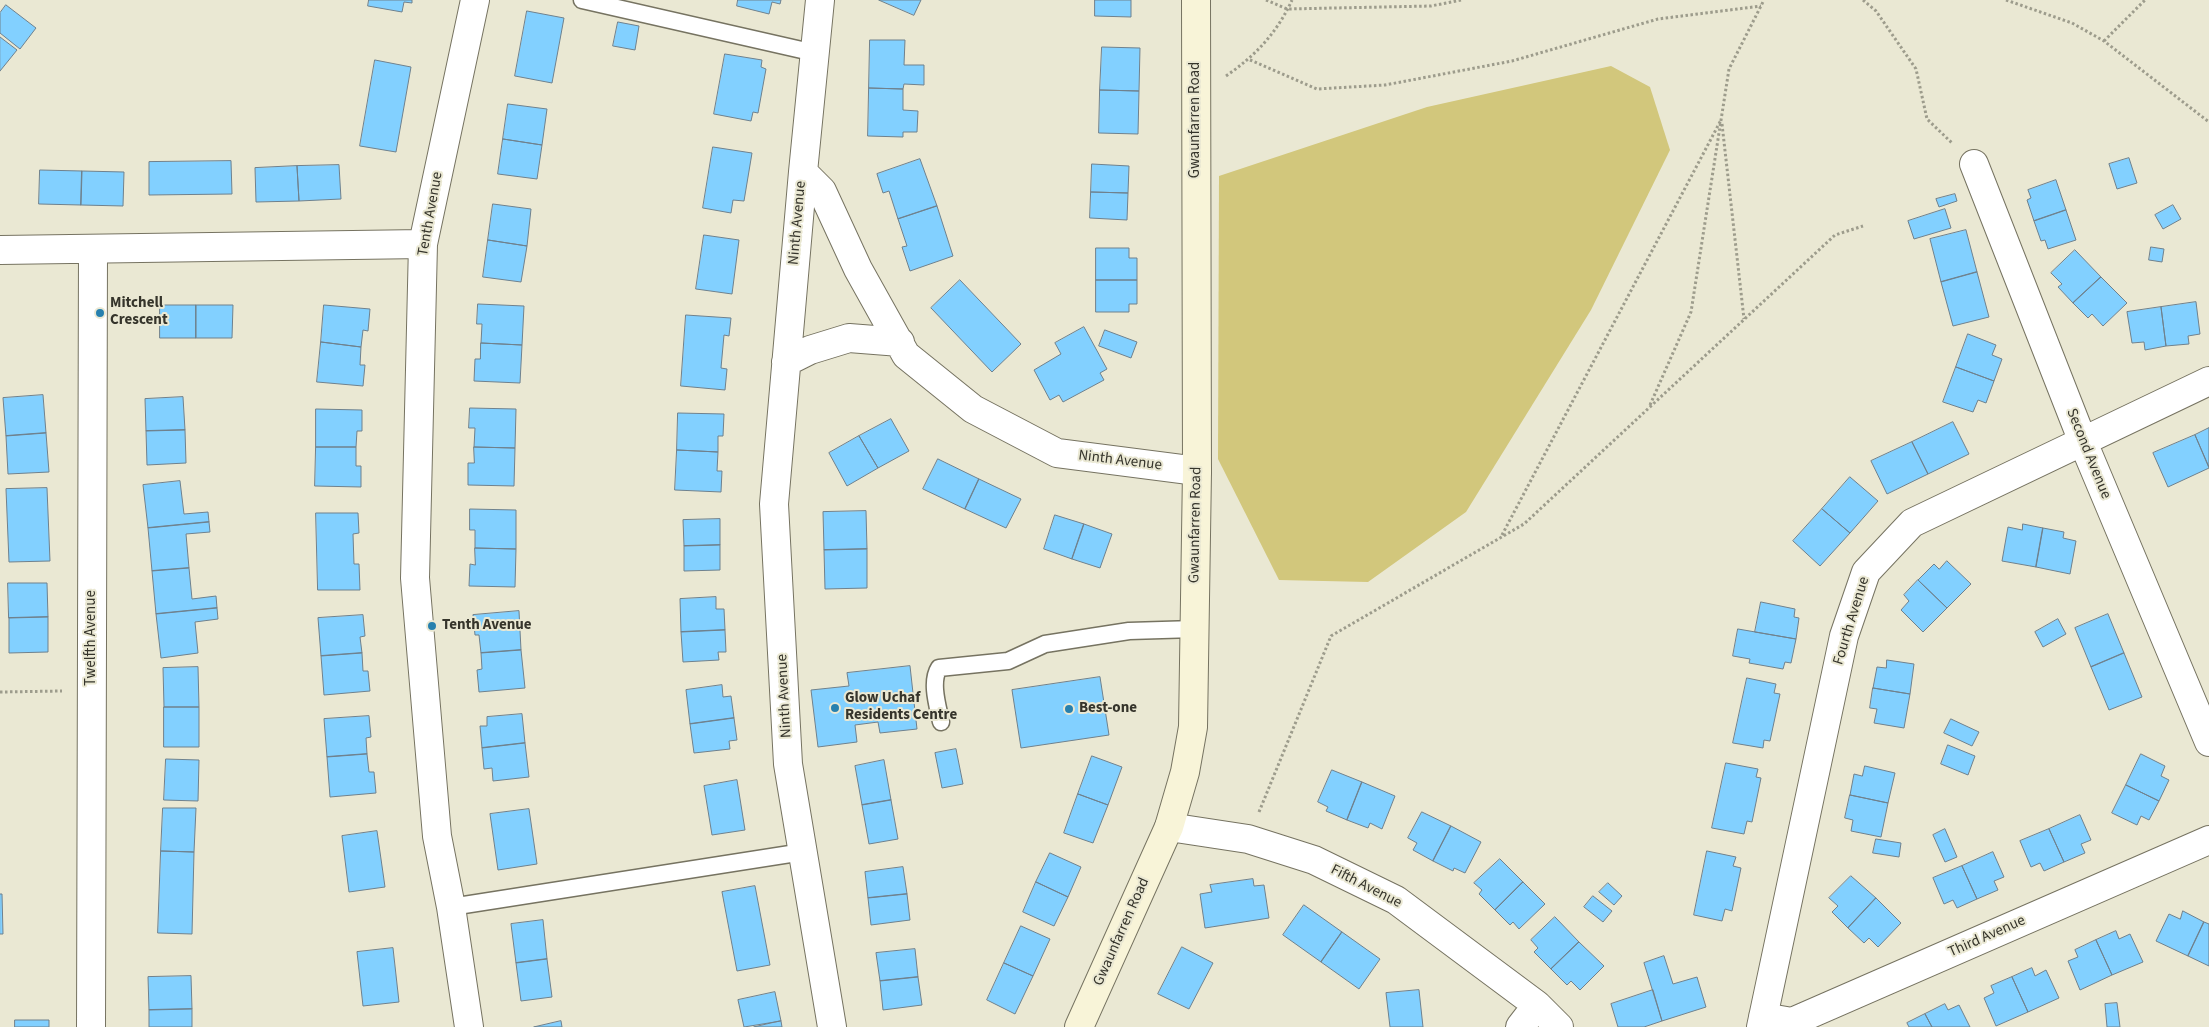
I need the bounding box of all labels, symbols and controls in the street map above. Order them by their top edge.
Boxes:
street label: Gwaunfarren Road [1187,62,1205,178]
street label: Tenth Avenue [415,171,447,257]
street label: Ninth Avenue [785,180,811,266]
place label: Mitchell Crescent [110,295,168,330]
marker: Mitchell Crescent [94,307,106,319]
street label: Second Avenue [2062,406,2114,502]
street label: Ninth Avenue [1077,447,1163,475]
street label: Gwaunfarren Road [1186,467,1206,583]
street label: Fourth Avenue [1830,575,1874,667]
street label: Twelfth Avenue [83,590,101,686]
place label: Tenth Avenue [442,617,532,635]
marker: Tenth Avenue [426,620,438,632]
street label: Ninth Avenue [774,654,796,738]
place label: Glow Uchaf Residents Centre [845,690,957,725]
place label: Best-one [1079,700,1137,718]
marker: Glow Uchaf Residents Centre [829,702,841,714]
marker: Best-one [1063,703,1075,715]
street label: Fifth Avenue [1327,861,1405,913]
street label: Gwaunfarren Road [1090,875,1154,989]
street label: Third Avenue [1946,912,2028,962]

